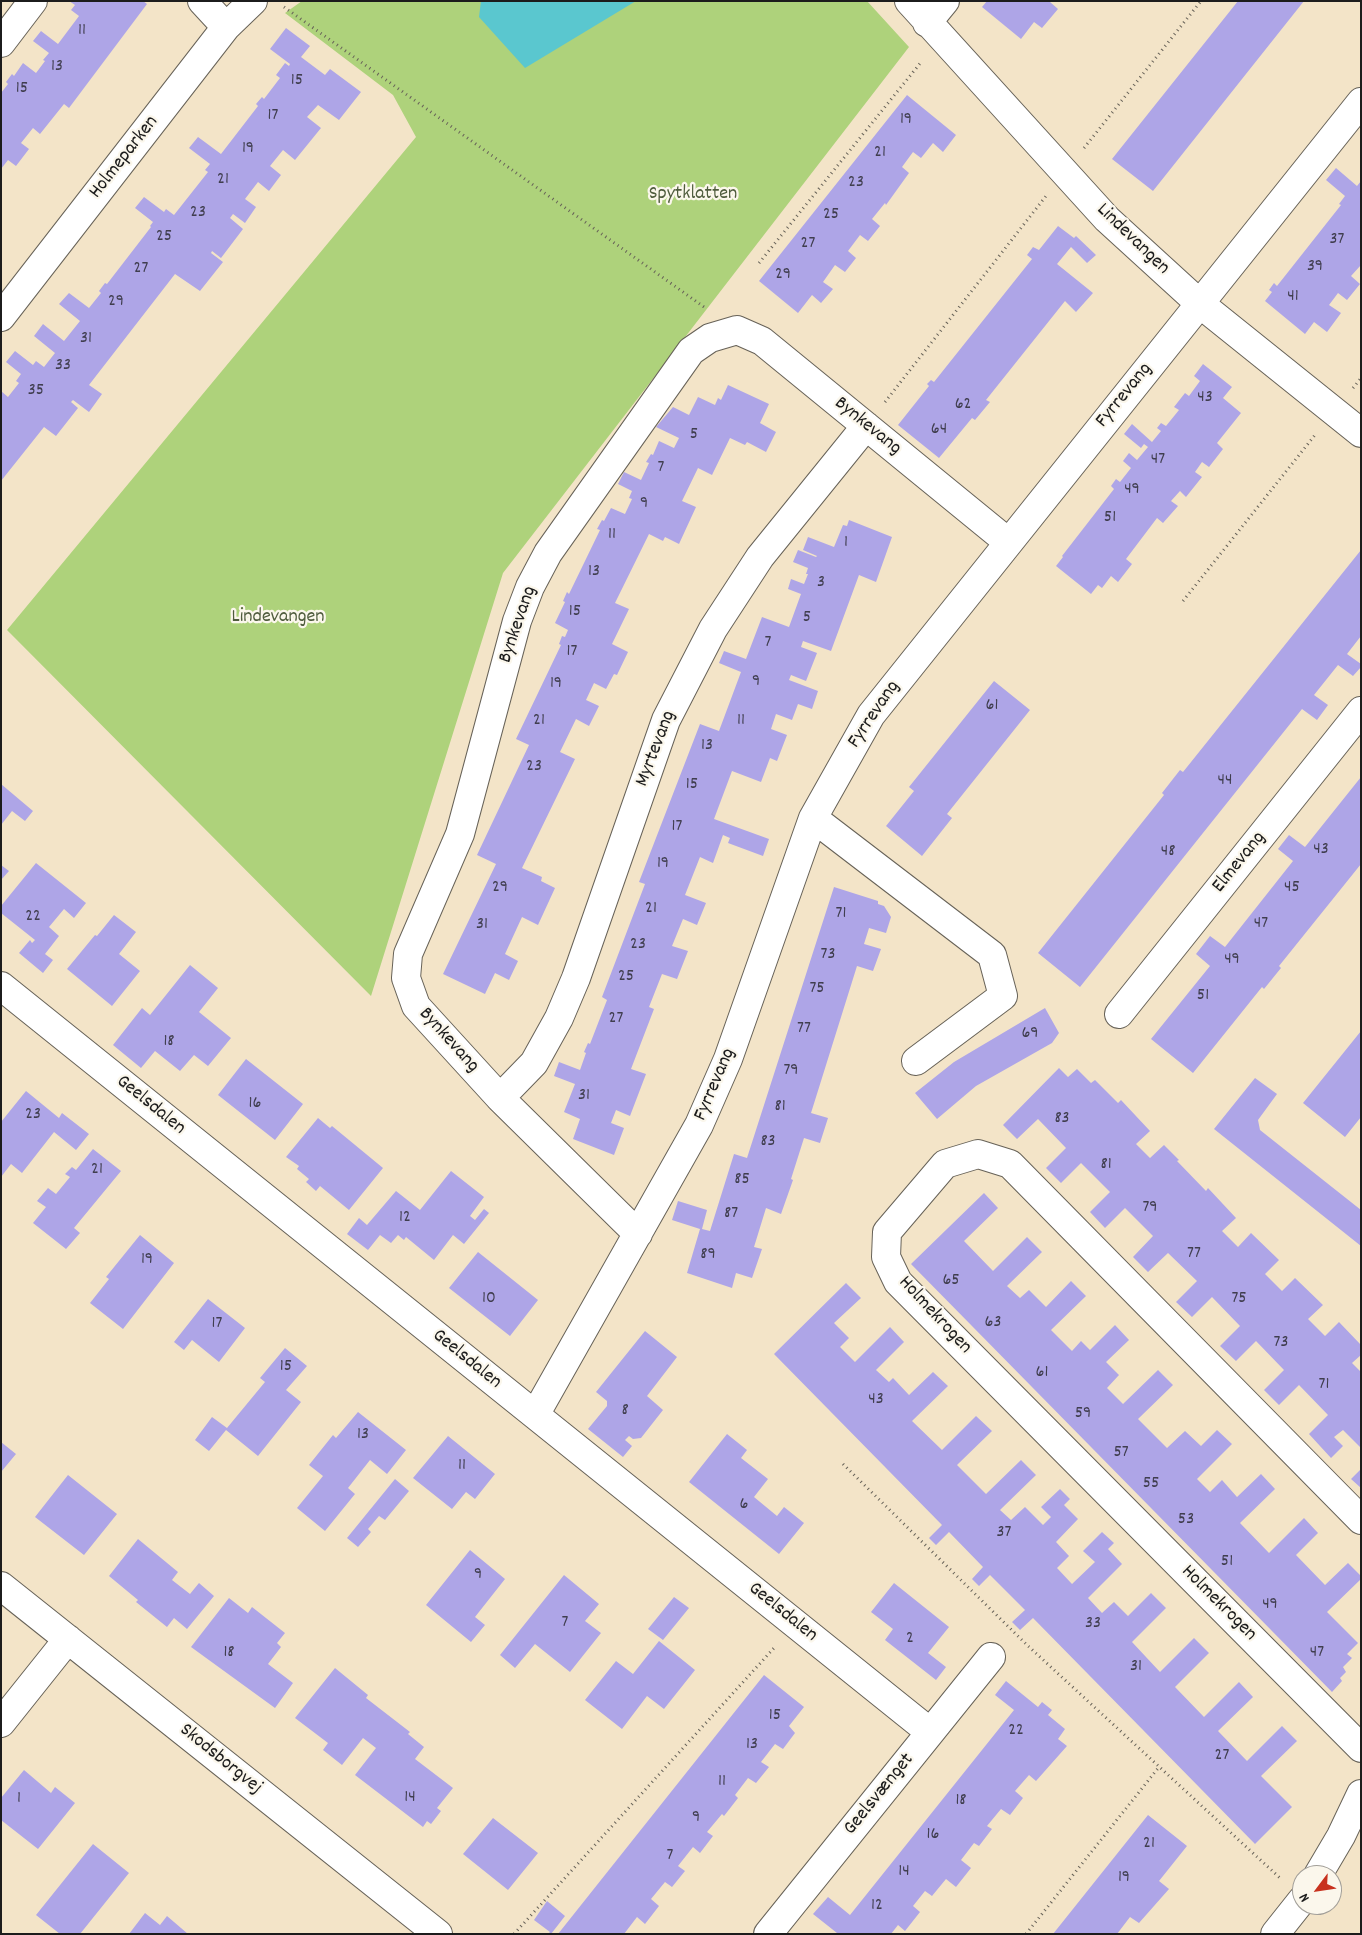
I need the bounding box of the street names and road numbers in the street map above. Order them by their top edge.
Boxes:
street label: Holmeparken [85,112,165,204]
street label: Lindevangen [1090,199,1174,281]
street label: Fyrrevang [1092,359,1158,433]
street label: Bynkevang [829,393,905,461]
street label: Bynkevang [495,583,543,667]
street label: Fyrrevang [844,677,906,753]
street label: Myrtevang [632,708,682,790]
street label: Elmevang [1208,827,1272,899]
street label: Bynkevang [412,1003,484,1079]
street label: Fyrrevang [690,1045,742,1125]
street label: Geelsdalen [110,1071,190,1141]
street label: Holmekrogen [892,1272,976,1360]
street label: Geelsdalen [426,1325,506,1395]
street label: Holmekrogen [1175,1561,1261,1647]
street label: Geelsdalen [742,1578,822,1648]
street label: Skodsborgvej [174,1719,266,1801]
street label: Geelsvænget [840,1749,920,1841]

